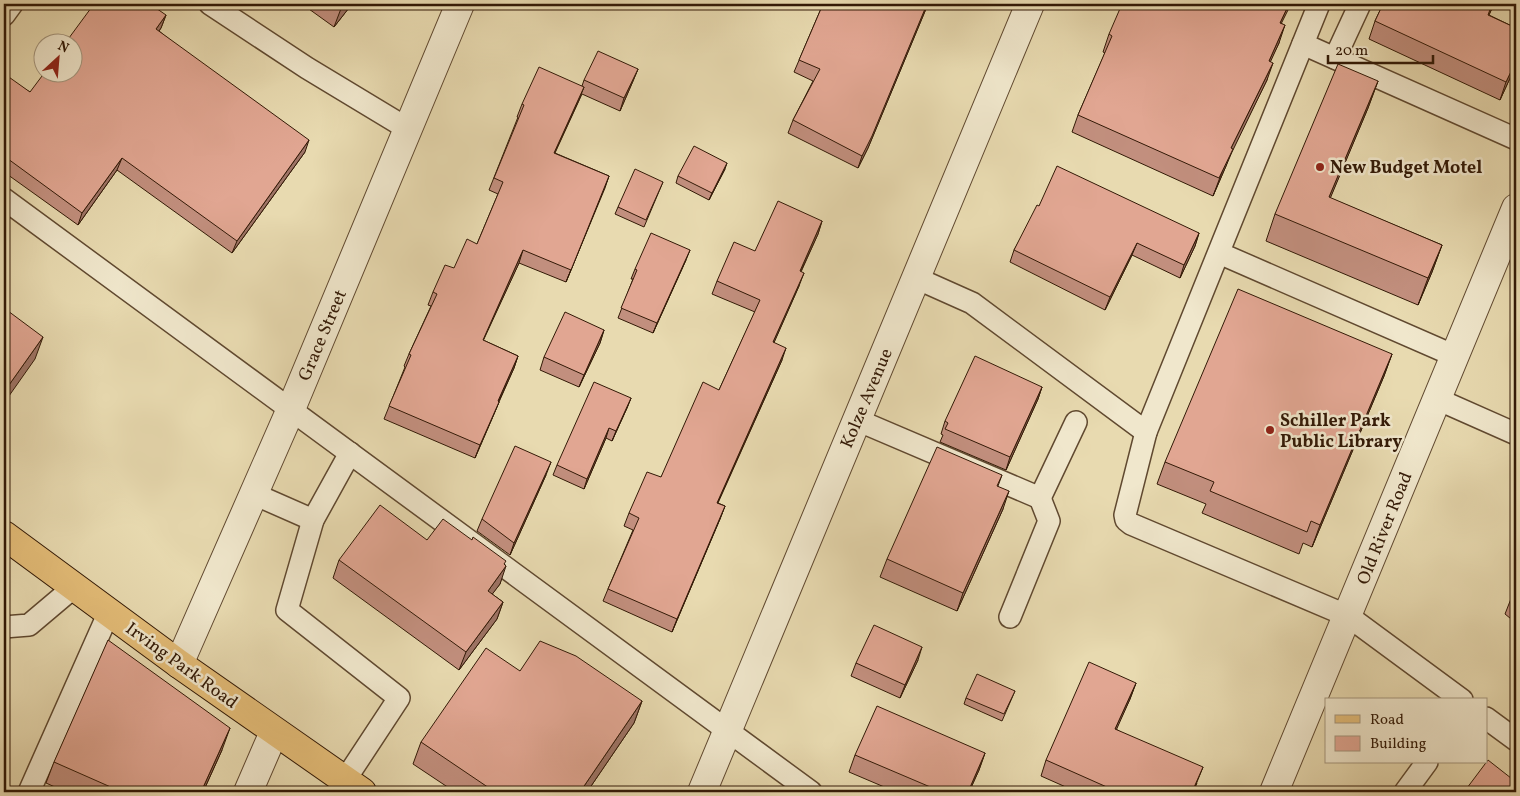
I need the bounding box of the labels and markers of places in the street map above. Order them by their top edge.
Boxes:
place label: New Budget Motel [1330,156,1482,181]
marker: New Budget Motel [1314,161,1326,173]
place label: Schiller Park Public Library [1280,409,1402,455]
marker: Schiller Park Public Library [1264,424,1276,436]

